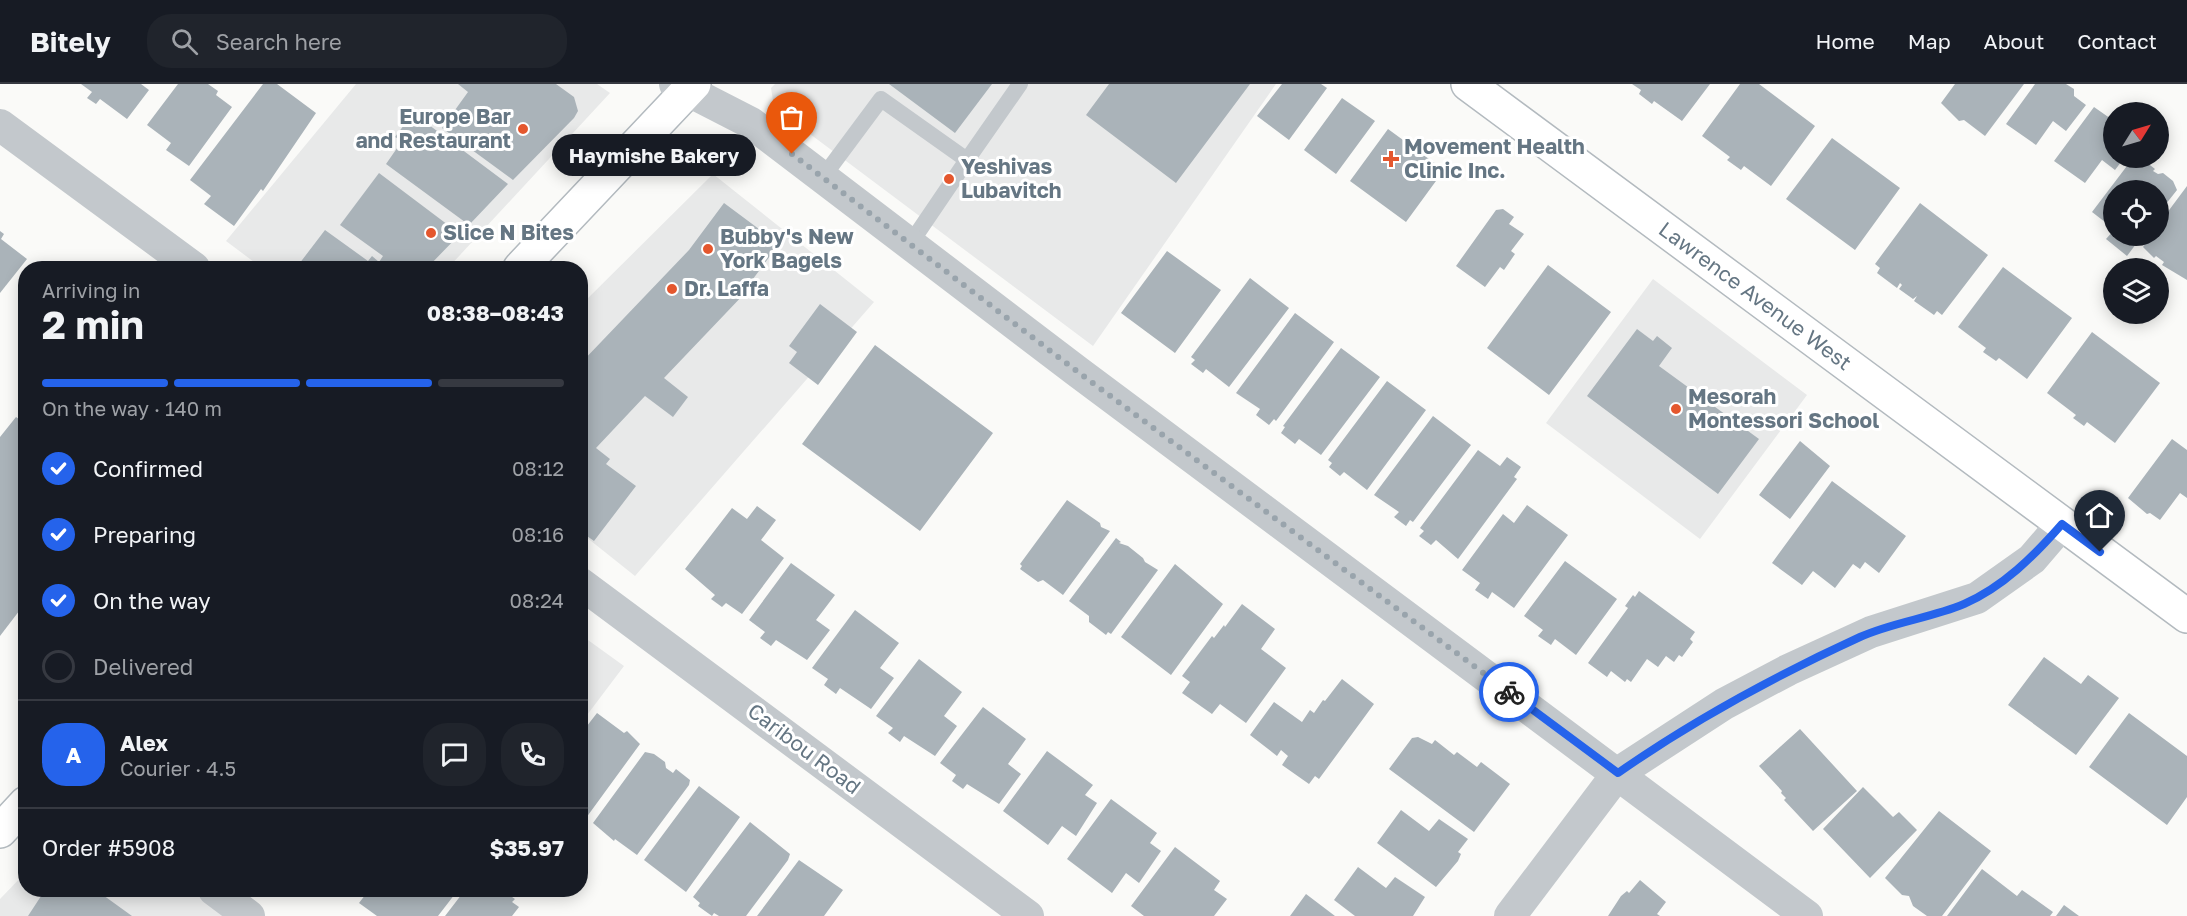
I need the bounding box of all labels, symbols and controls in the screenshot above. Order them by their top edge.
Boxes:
search box [147,14,567,68]
text: Bitely [30,25,111,58]
icon: search [168,25,201,58]
text: Search here [216,28,342,55]
text: Home [1815,28,1875,54]
text: Map [1908,28,1951,54]
text: About [1984,28,2044,54]
text: Contact [2077,28,2157,54]
pin [766,92,817,154]
icon: bag [775,101,808,134]
north arrow [2103,102,2169,168]
map controls [2103,102,2169,324]
place label: Europe Bar and Restaurant [355,103,511,153]
marker: Europe Bar and Restaurant [516,122,530,136]
callout: Haymishe Bakery [552,133,756,175]
place label: Movement Health Clinic Inc. [1404,133,1585,183]
text: Haymishe Bakery [569,143,739,167]
marker: Movement Health Clinic Inc. [1382,150,1400,168]
place label: Yeshivas Lubavitch [961,153,1062,203]
marker: Yeshivas Lubavitch [942,172,956,186]
button: locate [2103,180,2169,246]
street label: Lawrence Avenue West [1654,216,1857,375]
place label: Slice N Bites [443,219,574,245]
place label: Bubby's New York Bagels [720,223,854,273]
marker: Slice N Bites [424,226,438,240]
marker: Bubby's New York Bagels [701,242,715,256]
button: layers [2103,258,2169,324]
place label: Dr. Laffa [684,275,769,301]
text: Arriving in [42,278,140,302]
marker: Dr. Laffa [665,282,679,296]
text: 08:38–08:43 [427,299,564,326]
text: 2 min [42,301,144,348]
place label: Mesorah Montessori School [1688,383,1879,433]
text: On the way · 140 m [42,396,222,420]
marker: Mesorah Montessori School [1669,402,1683,416]
icon: check [42,452,75,485]
text: Confirmed [93,455,203,482]
text: 08:12 [512,456,564,480]
pin [2074,490,2125,552]
icon: home [2083,499,2116,532]
icon: check [42,518,75,551]
text: Preparing [93,521,196,548]
text: 08:16 [512,522,564,546]
icon: check [42,584,75,617]
text: On the way [93,587,211,614]
text: 08:24 [510,588,564,612]
text: Delivered [93,653,193,680]
courier [1479,662,1539,722]
icon: bike [1493,676,1526,709]
street label: Caribou Road [743,697,866,799]
button: chat [423,723,486,786]
button: phone [501,723,564,786]
text: Alex [120,729,168,756]
text: A [66,741,81,768]
text: Courier · 4.5 [120,756,236,780]
text: Order #5908 [42,834,175,861]
text: $35.97 [489,834,564,861]

